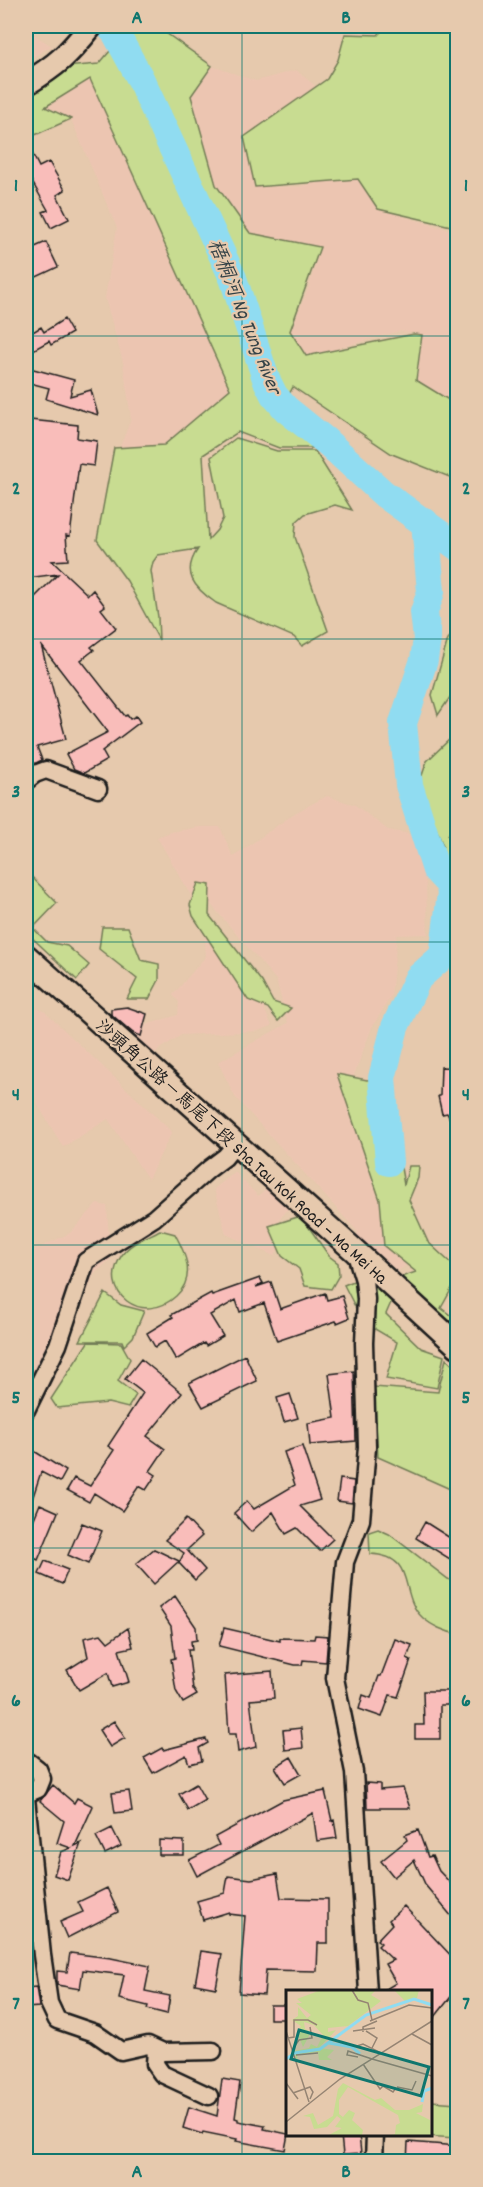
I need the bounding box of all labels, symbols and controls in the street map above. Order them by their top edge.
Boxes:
text: A [132,5,143,33]
text: B [341,5,351,33]
text: 1 [14,173,18,201]
text: 1 [464,173,468,201]
water label: 梧桐河 Ng Tung River [199,235,288,401]
text: 2 [12,476,20,504]
text: 2 [462,476,470,504]
text: 3 [12,779,20,807]
text: 3 [462,779,470,807]
street label: 沙頭角公路－馬尾下段 Sha Tau Kok Road – Ma Mei Ha [89,1015,392,1292]
text: 4 [12,1082,20,1110]
text: 4 [462,1082,470,1110]
text: 5 [11,1385,21,1413]
text: 5 [461,1385,471,1413]
text: 6 [11,1688,21,1716]
text: 6 [461,1688,471,1716]
inset map [286,1990,432,2136]
text: 7 [12,1991,20,2019]
text: 7 [462,1991,470,2019]
text: A [132,2159,143,2187]
text: B [341,2159,351,2187]

